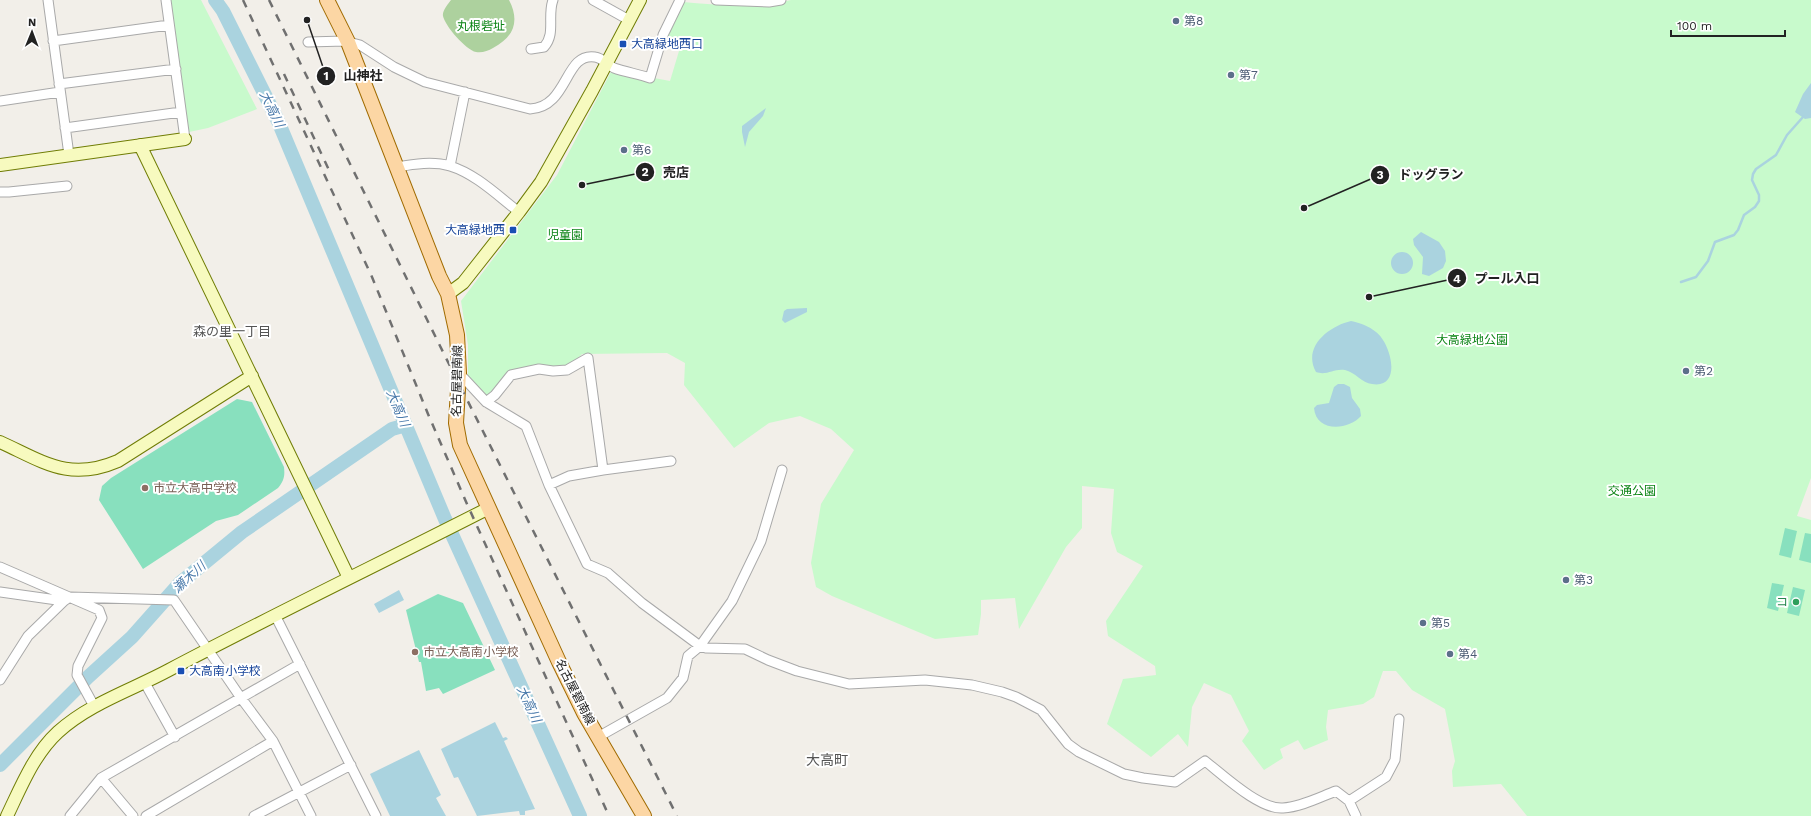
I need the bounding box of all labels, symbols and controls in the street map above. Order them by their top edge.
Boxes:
north arrow [12,12,52,52]
scale bar [1671,12,1785,38]
place label: 第8 [1184,14,1203,28]
text: N [28,16,36,29]
marker: 第8 [1171,16,1181,26]
park label: 丸根砦址 [457,19,505,33]
text: 100 m [1677,19,1712,33]
place label: 大高緑地西口 [631,37,703,51]
marker: 大高緑地西口 [618,39,628,49]
callout: 山神社 [316,63,391,88]
text: 山神社 [343,68,383,83]
place label: 第7 [1239,68,1258,82]
text: 1 [323,69,329,83]
marker: 第7 [1226,70,1236,80]
water label: 大高川 [257,88,288,132]
place label: 第6 [632,143,651,157]
marker: 第6 [619,145,629,155]
callout: 売店 [635,160,697,185]
callout: ドッグラン [1370,162,1471,187]
text: 2 [641,165,649,179]
text: 売店 [663,165,689,180]
text: ドッグラン [1398,167,1464,182]
text: 3 [1376,168,1384,182]
place label: 大高緑地西 [445,223,505,237]
marker: 大高緑地西 [508,225,518,235]
park label: 児童園 [547,228,583,242]
callout: プール入口 [1447,266,1548,291]
text: プール入口 [1474,271,1540,286]
text: 4 [1453,272,1461,286]
district label: 森の里一丁目 [193,324,271,339]
park label: 大高緑地公園 [1436,333,1508,347]
street label: 名古屋碧南線 [449,345,465,417]
place label: 第2 [1694,364,1713,378]
marker: 第2 [1681,366,1691,376]
water label: 大高川 [383,387,413,431]
place label: 市立大高中学校 [153,481,237,495]
marker: 市立大高中学校 [140,483,150,493]
park label: 交通公園 [1608,484,1656,498]
water label: 瀬木川 [169,557,210,596]
place label: 第3 [1574,573,1593,587]
marker: 第3 [1561,575,1571,585]
place label: コ [1776,595,1788,609]
marker: コ [1791,597,1801,607]
place label: 第5 [1431,616,1450,630]
marker: 第5 [1418,618,1428,628]
place label: 市立大高南小学校 [423,645,519,659]
marker: 市立大高南小学校 [410,647,420,657]
place label: 第4 [1458,647,1477,661]
marker: 第4 [1445,649,1455,659]
street label: 名古屋碧南線 [552,657,598,727]
place label: 大高南小学校 [189,664,261,678]
marker: 大高南小学校 [176,666,186,676]
water label: 大高川 [514,683,545,727]
district label: 大高町 [806,752,848,768]

